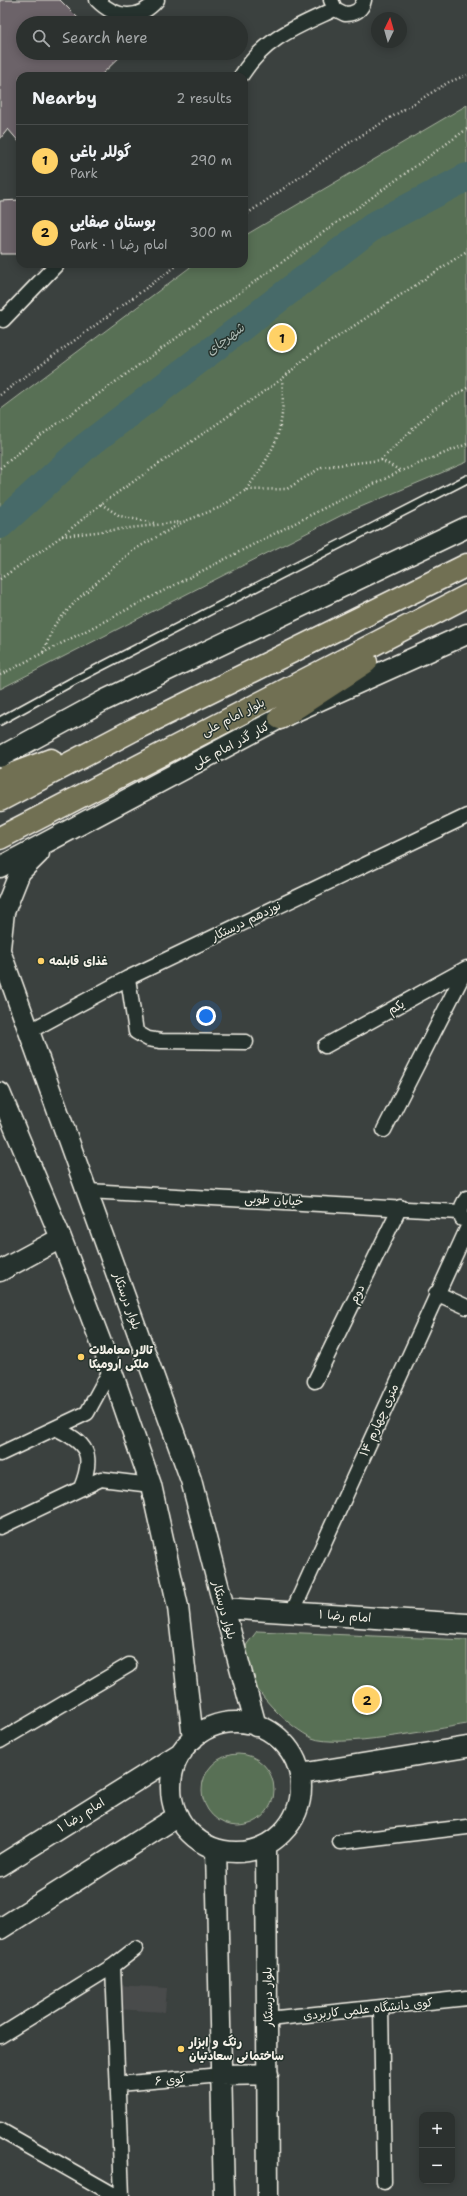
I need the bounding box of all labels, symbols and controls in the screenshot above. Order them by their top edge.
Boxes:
north arrow [371,12,407,48]
search box [16,16,248,60]
icon: search [30,27,52,49]
text: Search here [62,28,148,48]
text: Nearby [32,87,97,109]
text: 2 results [176,90,232,107]
text: گوللر باغی [70,142,131,162]
text: 1 [42,152,48,169]
text: 290 m [190,152,232,169]
text: Park [70,165,98,182]
text: بوستان صفایی [70,212,156,232]
text: 2 [40,224,50,241]
text: 300 m [189,224,232,241]
text: Park · امام رضا ۱ [70,236,167,253]
water label: شهرچای [202,318,248,359]
pin: 1 [269,323,295,353]
street label: بلوار امام علی [199,694,268,741]
street label: کنار گذر امام علی [190,718,273,773]
street label: نوزدهم درستکار [207,897,284,946]
place label: غذای قابلمه [49,953,108,969]
marker: غذای قابلمه [36,956,46,966]
street label: یکم [385,996,408,1019]
your location [196,1006,216,1026]
street label: خیابان طوبی [244,1190,304,1210]
street label: بلوار درستکار [109,1269,145,1332]
street label: دوم [346,1282,369,1307]
place label: تالار معاملات ملکی ارومیکا [89,1342,153,1372]
marker: تالار معاملات ملکی ارومیکا [76,1352,86,1362]
street label: ۱۴ متری چهارم [356,1381,403,1459]
street label: بلوار درستکار [208,1578,240,1641]
street label: امام رضا ۱ [318,1606,372,1627]
pin: 2 [354,1685,380,1715]
street label: امام رضا ۱ [54,1794,108,1837]
street label: بلوار درستکار [259,1967,277,2028]
street label: کوی دانشگاه علمی کاربردی [302,1994,434,2024]
place label: رنگ و ابزار ساختمانی سعادتیان [188,2034,284,2064]
marker: رنگ و ابزار ساختمانی سعادتیان [176,2044,186,2054]
street label: کوی ۶ [154,2071,186,2089]
map controls [419,2112,455,2184]
button: + [419,2112,455,2148]
button: − [419,2148,455,2184]

